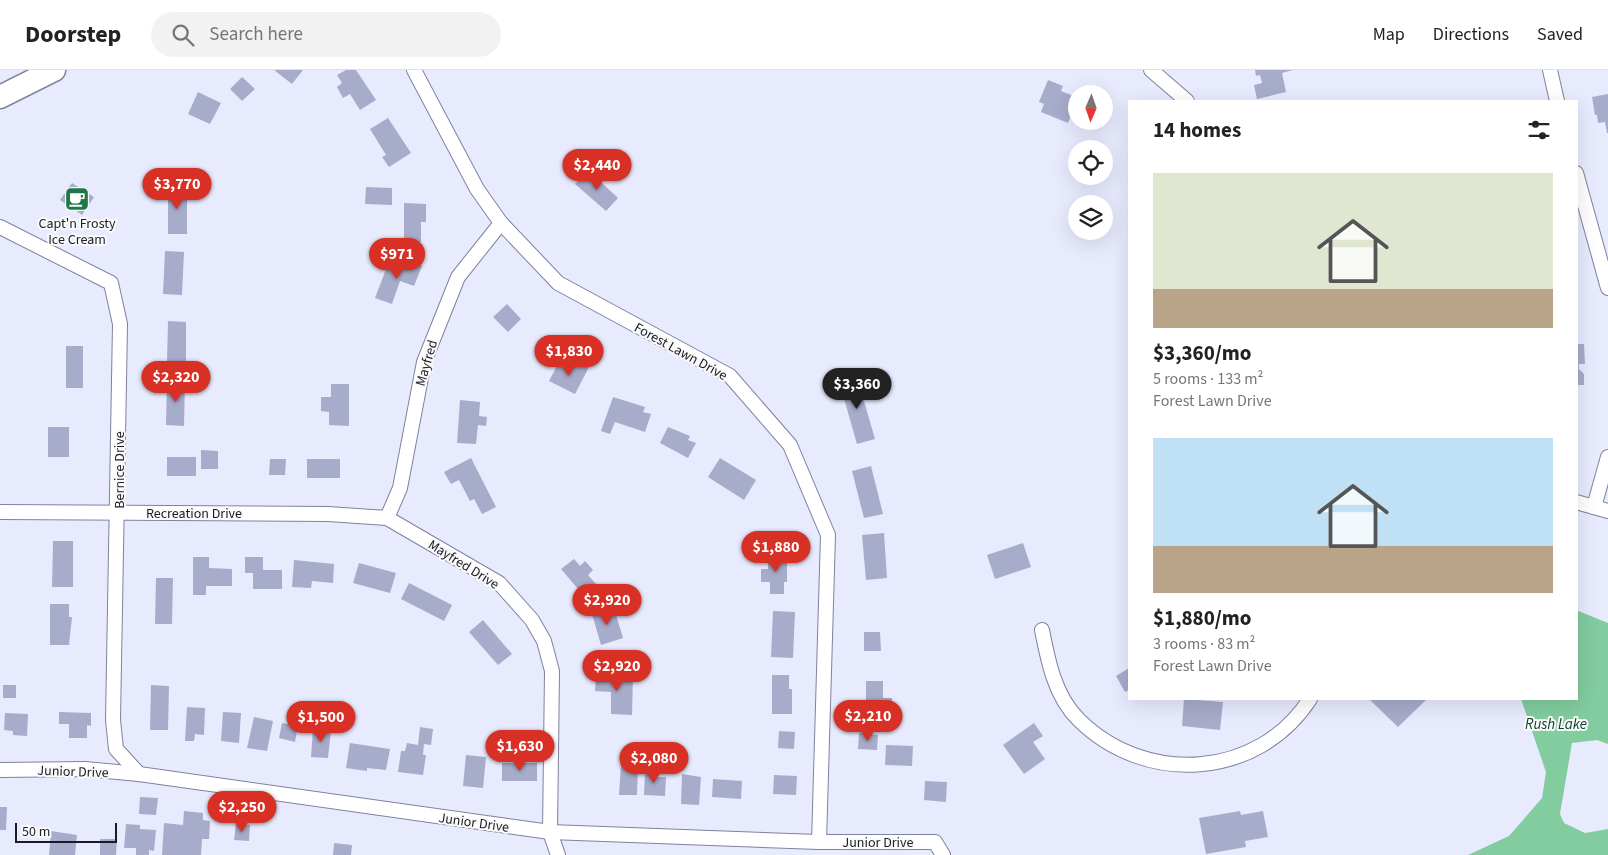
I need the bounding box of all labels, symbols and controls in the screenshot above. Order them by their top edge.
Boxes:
search box [151,12,501,57]
text: Doorstep [25,17,121,52]
icon: search [169,21,197,49]
text: Search here [209,21,303,48]
text: Map [1373,22,1405,47]
text: Directions [1433,22,1509,47]
text: Saved [1537,22,1583,47]
north arrow [1068,85,1112,130]
map controls [1068,85,1113,240]
text: 14 homes [1153,115,1241,145]
icon: filters [1525,116,1553,144]
button: locate [1068,140,1113,185]
pin: $2,440 [556,148,638,191]
text: $2,440 [573,154,621,176]
pin: $3,770 [136,168,218,210]
text: $3,770 [153,173,201,195]
cafe icon: Capt'n Frosty Ice Cream [64,186,90,212]
button: layers [1068,195,1113,240]
icon: home [1308,206,1398,296]
place label: Capt'n Frosty Ice Cream [38,214,116,250]
pin: $971 [367,238,427,280]
text: $971 [380,243,414,265]
street label: Forest Lawn Drive [630,318,731,386]
pin: $1,830 [528,334,610,377]
street label: Mayfred [411,338,443,389]
text: $3,360/mo [1153,338,1252,368]
text: $1,830 [545,340,593,362]
pin: $2,320 [135,360,217,403]
text: $2,320 [152,366,200,388]
pin: $3,360 [816,368,898,410]
text: 5 rooms · 133 m² [1153,368,1263,390]
text: $3,360 [833,373,881,395]
text: Forest Lawn Drive [1153,390,1272,412]
street label: Bernice Drive [110,431,130,509]
icon: home [1308,471,1398,561]
street label: Recreation Drive [146,504,242,524]
pin: $1,880 [735,530,817,573]
street label: Mayfred Drive [424,535,503,595]
text: $1,880 [752,536,800,558]
pin: $2,920 [566,584,648,626]
text: $2,920 [583,589,631,611]
text: $1,880/mo [1153,603,1252,633]
text: 3 rooms · 83 m² [1153,633,1255,655]
pin: $2,920 [576,650,658,692]
text: $2,920 [593,655,641,677]
text: Forest Lawn Drive [1153,655,1272,677]
pin: $1,500 [280,700,362,743]
pin: $2,210 [827,700,909,742]
text: $2,210 [844,705,892,727]
text: $1,500 [297,706,345,728]
water label: Rush Lake [1525,714,1587,735]
pin: $1,630 [479,730,561,772]
text: $1,630 [496,735,544,757]
pin: $2,080 [613,742,695,784]
text: $2,080 [630,747,678,769]
street label: Junior Drive [37,761,109,783]
pin: $2,250 [201,790,283,833]
text: $2,250 [218,796,266,818]
street label: Junior Drive [437,808,510,838]
scale bar [15,820,118,843]
text: 50 m [22,822,50,842]
street label: Junior Drive [842,833,914,853]

